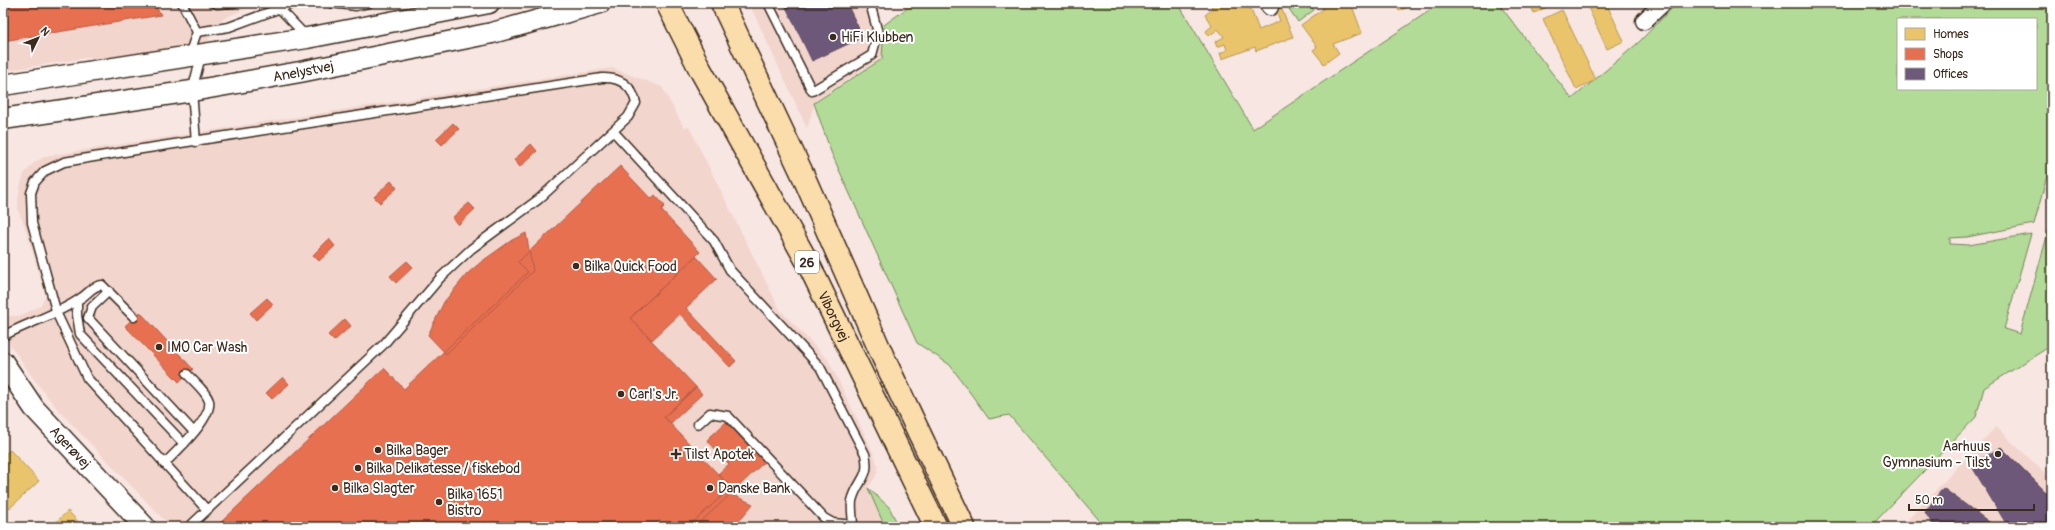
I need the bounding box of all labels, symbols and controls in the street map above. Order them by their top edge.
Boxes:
north arrow [18,18,58,58]
legend [1897,18,2037,90]
text: N [38,24,53,39]
text: Homes [1933,27,1969,42]
place label: HiFi Klubben [841,29,913,46]
marker: HiFi Klubben [828,32,838,42]
text: Shops [1933,47,1964,62]
street label: Anelystvej [271,57,335,86]
text: Offices [1933,67,1969,82]
road number: 26 [795,251,819,273]
place label: Bilka Quick Food [584,258,677,275]
marker: Bilka Quick Food [571,261,581,271]
street label: Viborgvej [814,289,853,344]
place label: IMO Car Wash [167,339,247,356]
marker: IMO Car Wash [154,342,164,352]
place label: Carl's Jr. [629,386,678,403]
marker: Carl's Jr. [616,389,626,399]
street label: Agerøvej [46,423,94,472]
place label: Aarhuus Gymnasium - Tilst [1883,438,1991,471]
place label: Bilka Bager [386,442,449,459]
marker: Bilka Bager [373,445,383,455]
place label: Tilst Apotek [684,446,754,463]
marker: Tilst Apotek [671,449,681,459]
marker: Aarhuus Gymnasium - Tilst [1993,449,2003,459]
place label: Bilka Delikatesse / fiskebod [366,460,520,477]
marker: Bilka Delikatesse / fiskebod [353,463,363,473]
place label: Bilka Slagter [343,480,415,497]
place label: Danske Bank [718,480,790,497]
marker: Bilka Slagter [330,483,340,493]
marker: Danske Bank [705,483,715,493]
place label: Bilka 1651 Bistro [447,486,503,519]
scale bar [1909,486,2034,512]
text: 50 m [1915,493,1943,508]
marker: Bilka 1651 Bistro [434,497,444,507]

